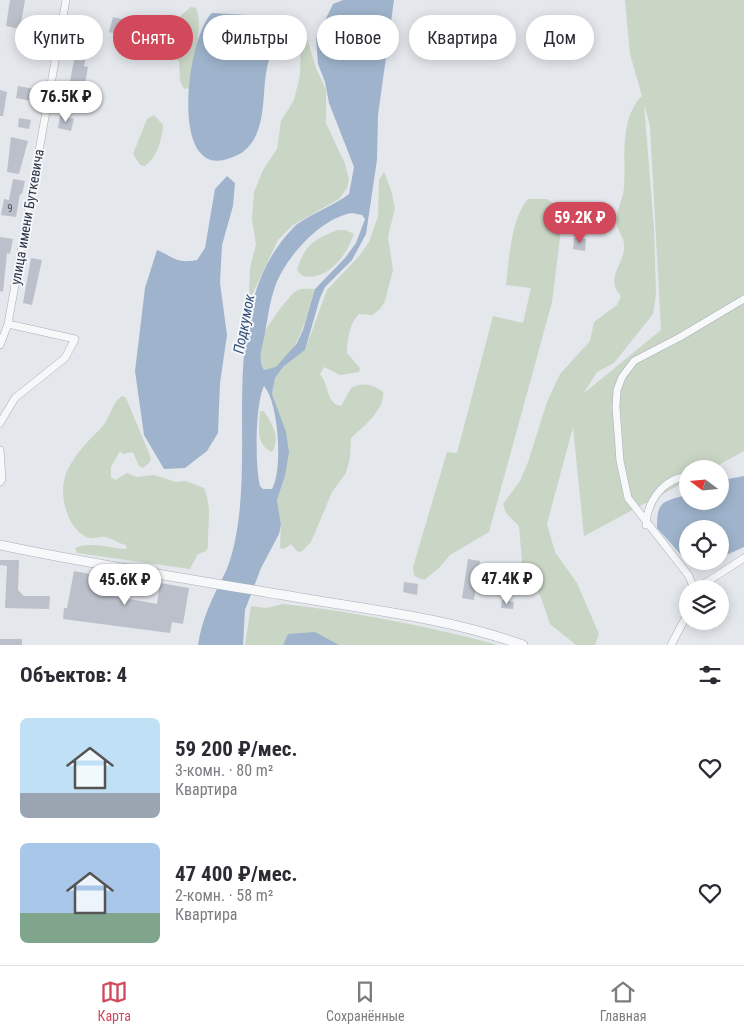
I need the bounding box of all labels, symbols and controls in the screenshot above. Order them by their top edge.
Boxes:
chip: Купить [15,15,103,60]
chip: Снять [113,15,193,60]
chip: Фильтры [203,15,307,60]
chip: Новое [317,15,399,60]
chip: Квартира [409,15,516,60]
chip: Дом [526,15,594,60]
pin: 76.5K ₽ [20,80,112,123]
text: 76.5K ₽ [40,87,92,106]
street label: улица имени Буткевича [7,148,47,286]
house number: 9 [7,202,13,215]
pin: 59.2K ₽ [534,202,626,244]
text: 59.2K ₽ [554,208,606,227]
water label: Подкумок [229,292,259,355]
north arrow [679,460,729,510]
map controls [679,460,729,630]
button: locate [679,520,729,570]
pin: 47.4K ₽ [461,562,553,605]
pin: 45.6K ₽ [79,564,171,606]
text: 47.4K ₽ [481,569,533,588]
text: 45.6K ₽ [99,570,151,589]
button: layers [679,580,729,630]
icon: filters [696,661,724,689]
text: Объектов: 4 [20,663,127,687]
text: 59 200 ₽/мес. [175,737,298,761]
icon: home [60,738,120,798]
icon: heart [696,754,724,782]
text: 3-комн. · 80 m² [175,761,273,780]
text: Квартира [175,780,237,799]
text: 47 400 ₽/мес. [175,862,298,886]
icon: home [60,863,120,923]
icon: heart [696,879,724,907]
text: 2-комн. · 58 m² [175,886,273,905]
text: Квартира [175,905,237,924]
tab: Карта [98,978,131,1024]
tab: Сохранённые [326,978,405,1024]
tab: Главная [600,978,646,1024]

